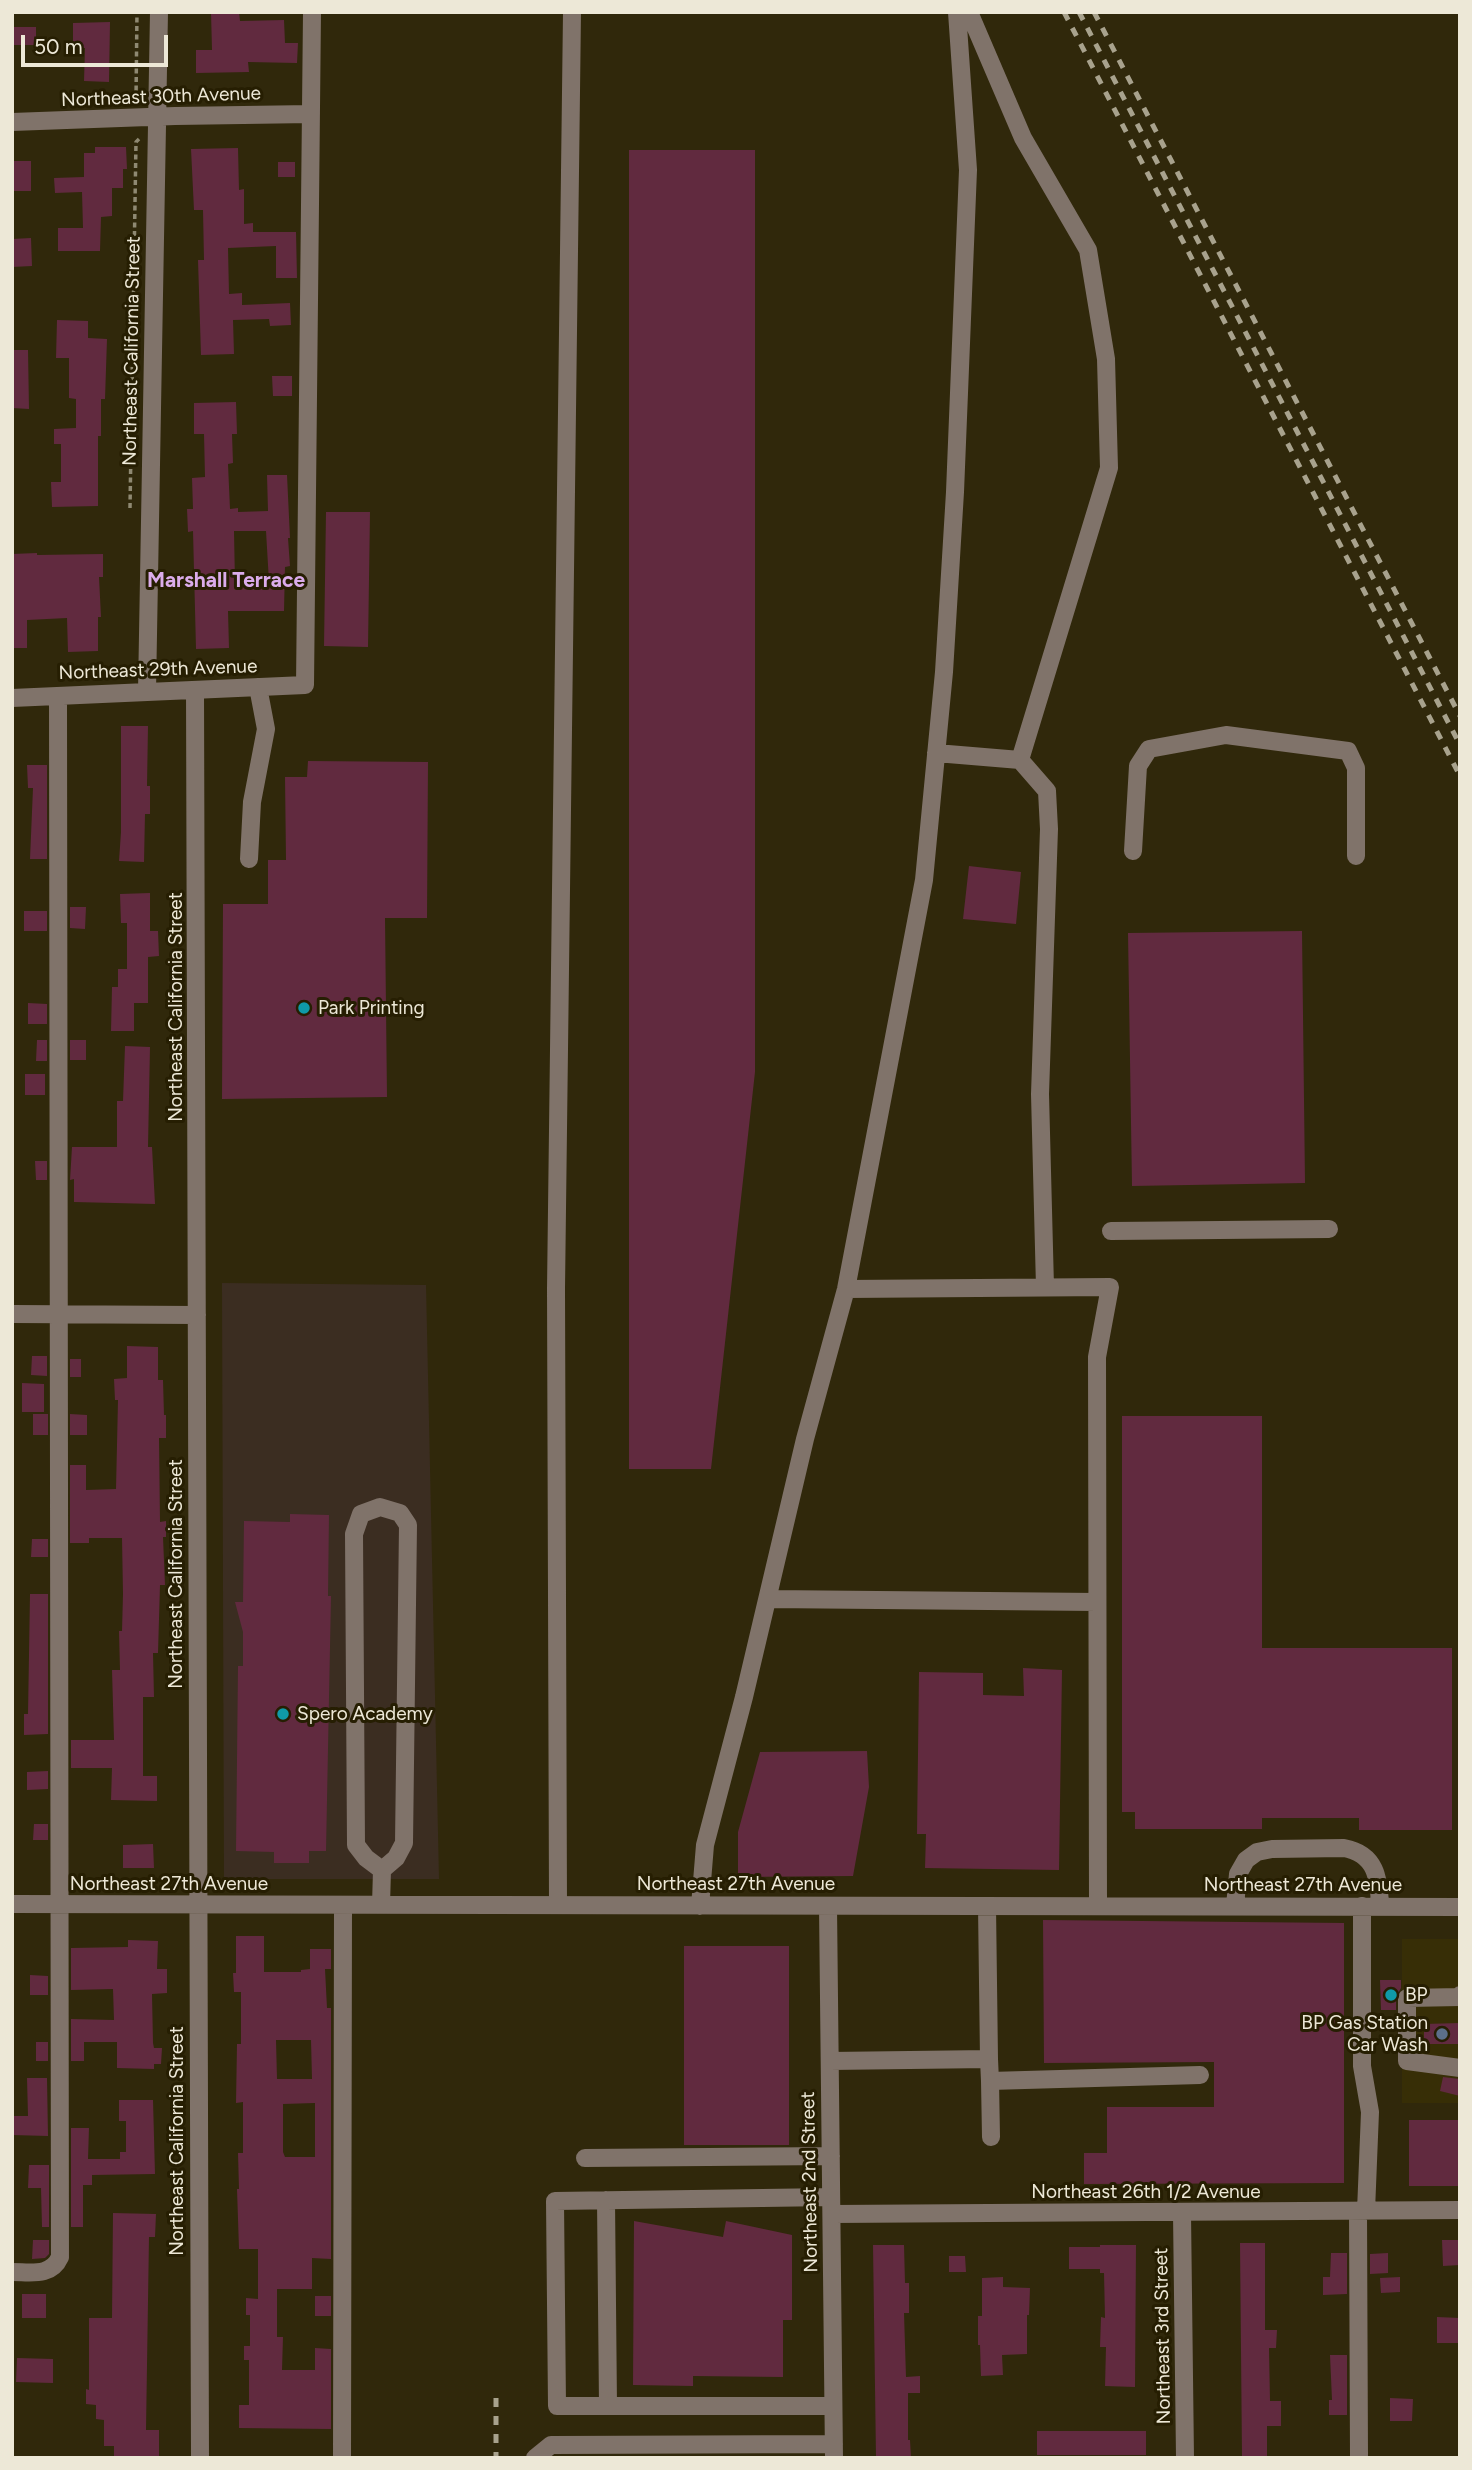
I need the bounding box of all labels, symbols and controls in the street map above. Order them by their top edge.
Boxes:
scale bar [24,21,172,65]
text: 50 m [34,34,83,59]
street label: Northeast 30th Avenue [61,82,261,112]
street label: Northeast California Street [119,236,145,466]
district label: Marshall Terrace [147,568,305,594]
street label: Northeast 29th Avenue [58,655,258,685]
street label: Northeast California Street [165,892,187,1122]
place label: Park Printing [318,997,425,1019]
marker: Park Printing [296,1000,312,1016]
street label: Northeast California Street [165,1459,187,1689]
place label: Spero Academy [297,1703,433,1725]
marker: Spero Academy [275,1706,291,1722]
street label: Northeast 27th Avenue [70,1873,268,1895]
street label: Northeast 27th Avenue [637,1873,835,1895]
street label: Northeast 27th Avenue [1204,1874,1402,1896]
place label: BP [1405,1984,1428,2006]
marker: BP [1383,1987,1399,2003]
place label: BP Gas Station Car Wash [1301,2012,1428,2056]
street label: Northeast California Street [166,2026,188,2256]
marker: BP Gas Station Car Wash [1434,2026,1450,2042]
street label: Northeast 2nd Street [797,2091,823,2273]
street label: Northeast 26th 1/2 Avenue [1031,2181,1261,2203]
street label: Northeast 3rd Street [1150,2248,1176,2424]

